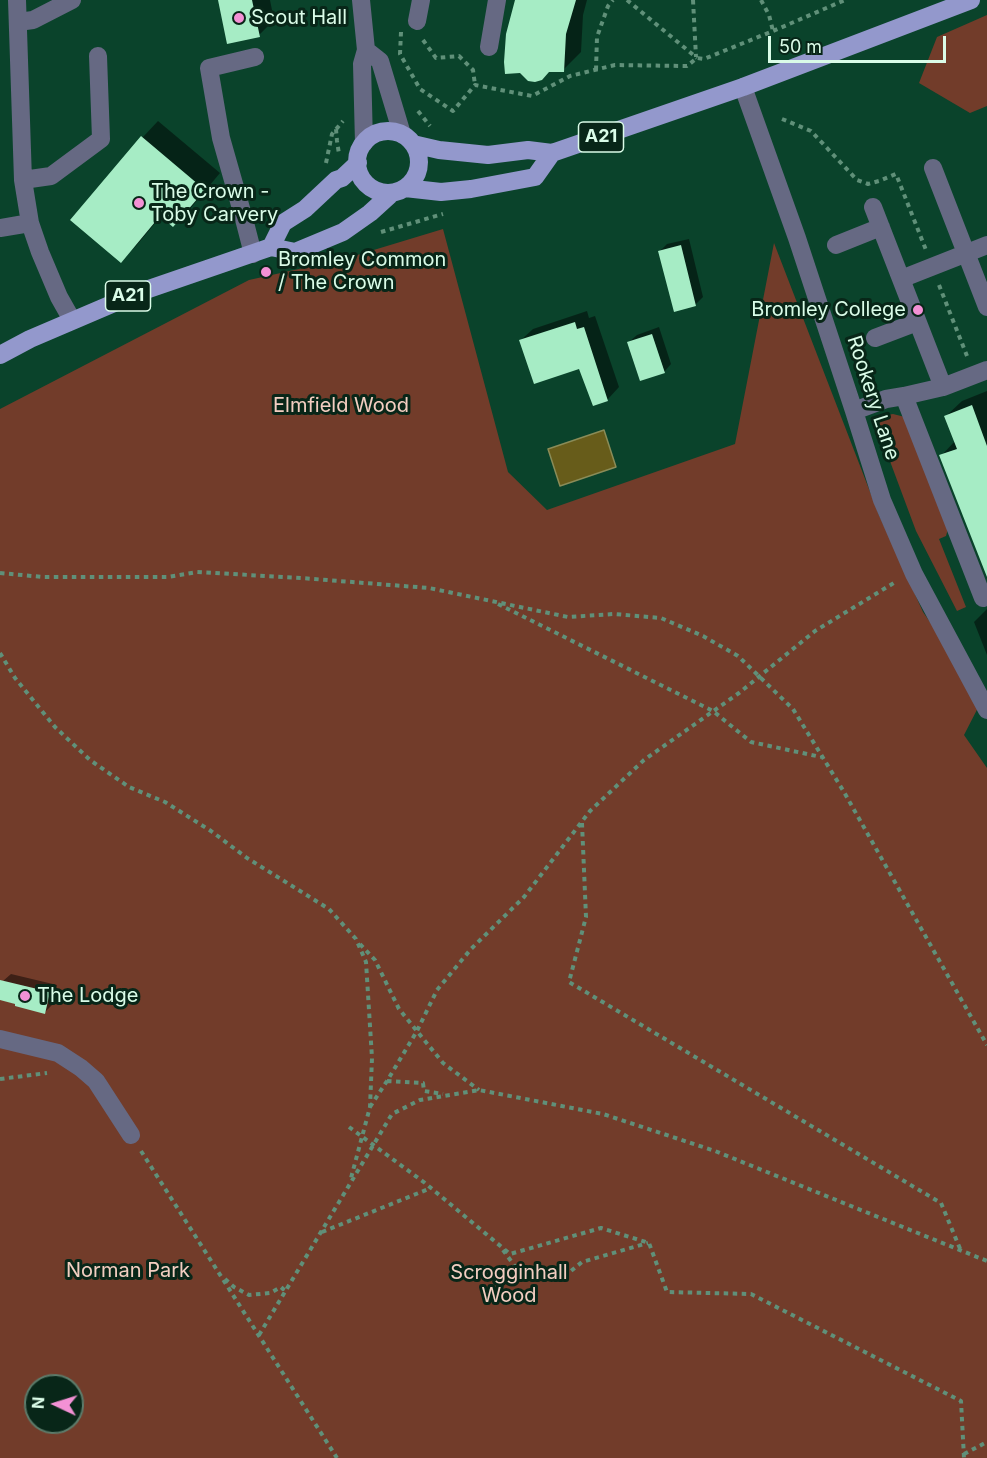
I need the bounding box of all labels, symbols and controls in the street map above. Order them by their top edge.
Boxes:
place label: Scout Hall [251,6,347,30]
marker: Scout Hall [232,11,246,25]
scale bar [771,24,950,62]
text: 50 m [779,36,822,57]
road number: A21 [578,122,624,152]
place label: The Crown - Toby Carvery [151,180,278,227]
marker: The Crown - Toby Carvery [132,196,146,210]
place label: Bromley Common / The Crown [278,248,446,295]
marker: Bromley Common / The Crown [259,265,273,279]
road number: A21 [106,281,150,311]
place label: Bromley College [751,298,906,322]
marker: Bromley College [911,303,925,317]
street label: Rookery Lane [842,333,904,463]
park label: Elmfield Wood [273,394,409,418]
place label: The Lodge [37,984,138,1008]
marker: The Lodge [18,989,32,1003]
park label: Norman Park [66,1259,190,1283]
park label: Scrogginhall Wood [450,1261,568,1308]
north arrow [24,1374,84,1434]
text: N [28,1396,48,1410]

